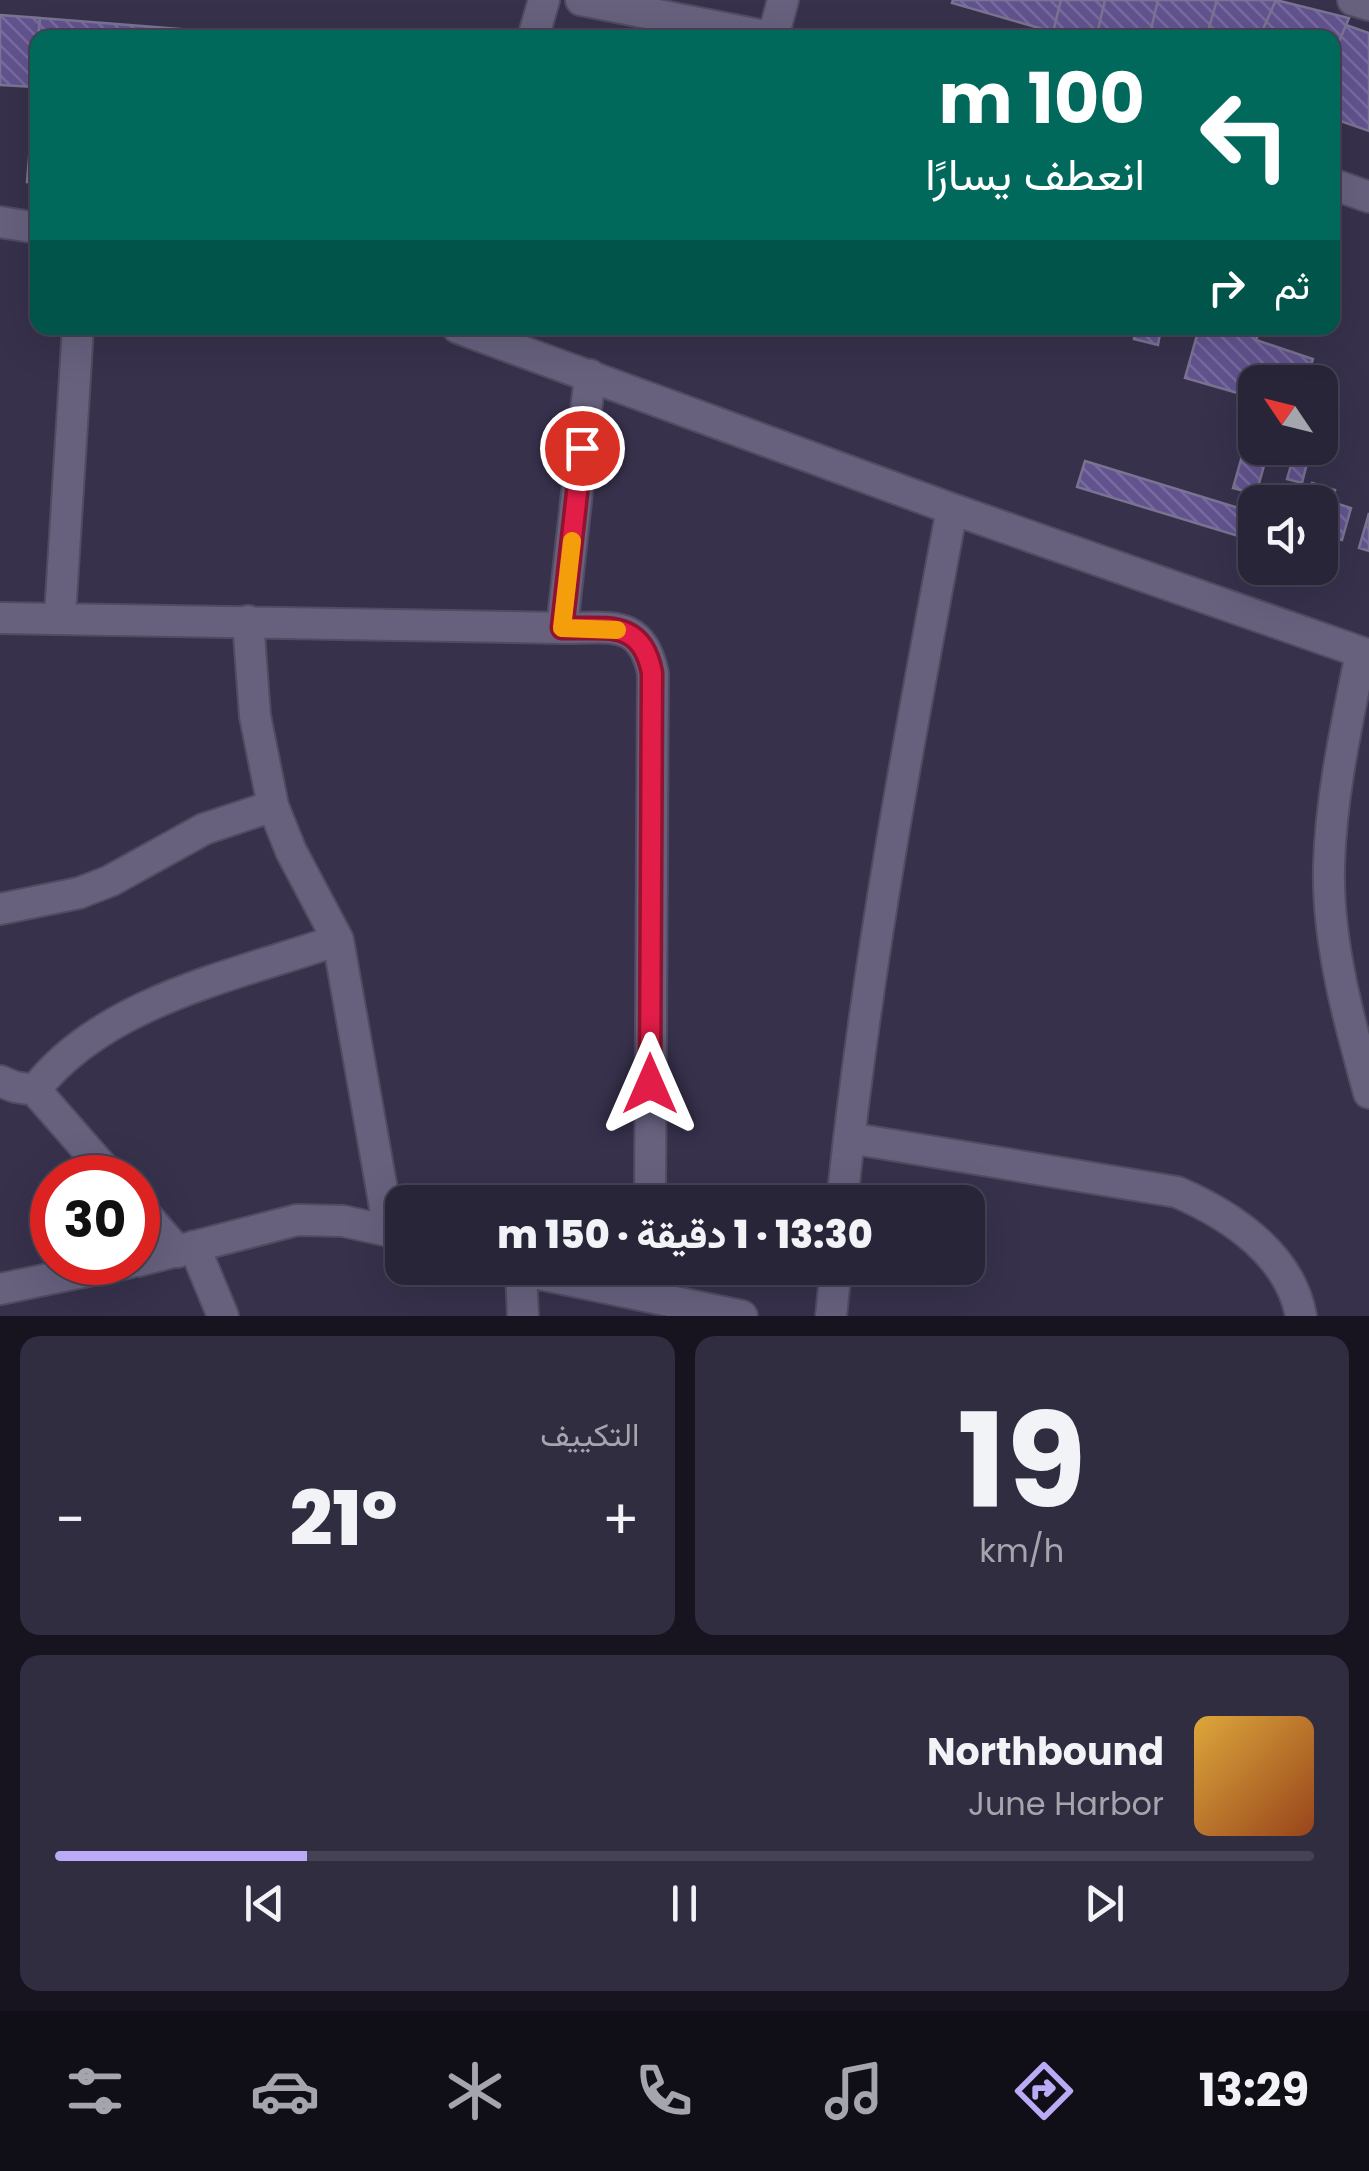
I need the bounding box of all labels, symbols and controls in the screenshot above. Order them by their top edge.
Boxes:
text: 100 m [938,49,1145,148]
icon: left [1180,70,1310,200]
text: انعطف يسارًا [925,143,1145,206]
text: ثم [1274,259,1310,312]
icon: right [1199,260,1254,315]
north arrow [1238,365,1338,465]
map controls [1238,365,1338,585]
pin [540,406,625,491]
icon: arrive [555,421,610,476]
button: sound [1238,485,1338,585]
position arrow [598,1032,702,1136]
speed limit sign: 30 [30,1155,160,1285]
text: 13:30 · 1 دقيقة · 150 m [497,1208,873,1261]
text: 19 [957,1370,1086,1553]
text: التكييف [540,1412,640,1457]
text: 21° [290,1466,397,1571]
text: − [55,1481,85,1558]
text: + [602,1481,640,1558]
text: km/h [979,1528,1064,1573]
text: Northbound [927,1725,1164,1778]
text: June Harbor [968,1781,1164,1826]
icon: previous [237,1876,292,1931]
icon: pause [657,1876,712,1931]
icon: next [1077,1876,1132,1931]
icon: filters [60,2056,130,2126]
icon: car [250,2056,320,2126]
icon: climate [440,2056,510,2126]
icon: phone [629,2056,699,2126]
icon: music [819,2056,889,2126]
icon: directions [1009,2056,1079,2126]
text: 13:29 [1199,2059,1309,2122]

